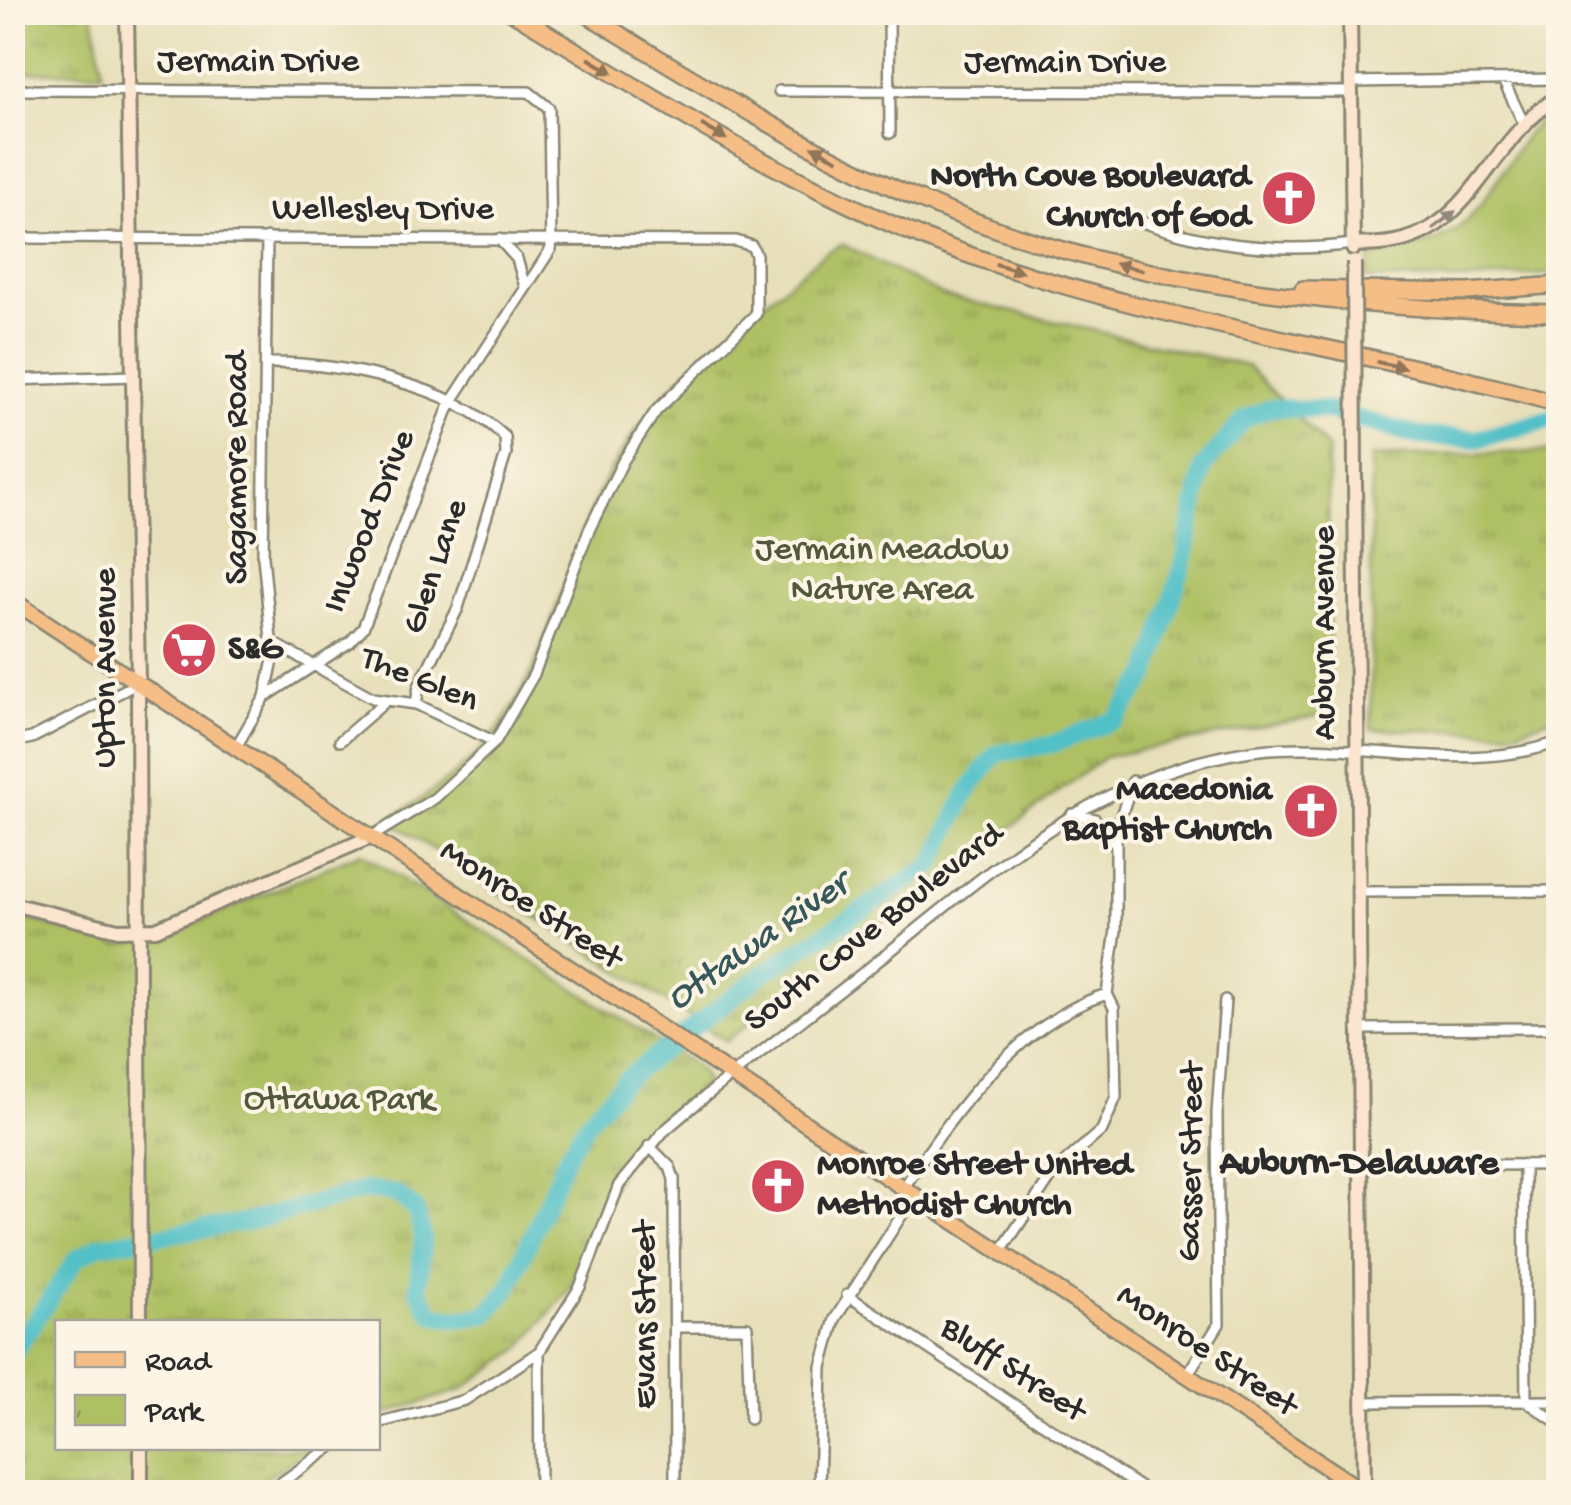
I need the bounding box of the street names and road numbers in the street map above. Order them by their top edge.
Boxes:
street label: Jermain Drive [157,43,360,84]
street label: Jermain Drive [964,44,1167,85]
street label: Wellesley Drive [272,191,495,232]
street label: Sagamore Road [218,349,259,585]
street label: Inwood Drive [316,424,427,619]
street label: Glen Lane [395,493,479,640]
street label: Auburn Avenue [1306,525,1347,740]
street label: Upton Avenue [87,567,128,768]
street label: The Glen [352,638,484,723]
street label: South Cove Boulevard [737,814,1015,1043]
street label: Monroe Street [431,832,631,982]
street label: Gasser Street [1171,1059,1215,1262]
street label: Evans Street [627,1218,668,1409]
street label: Monroe Street [1108,1276,1306,1429]
street label: Bluff Street [931,1308,1095,1435]

